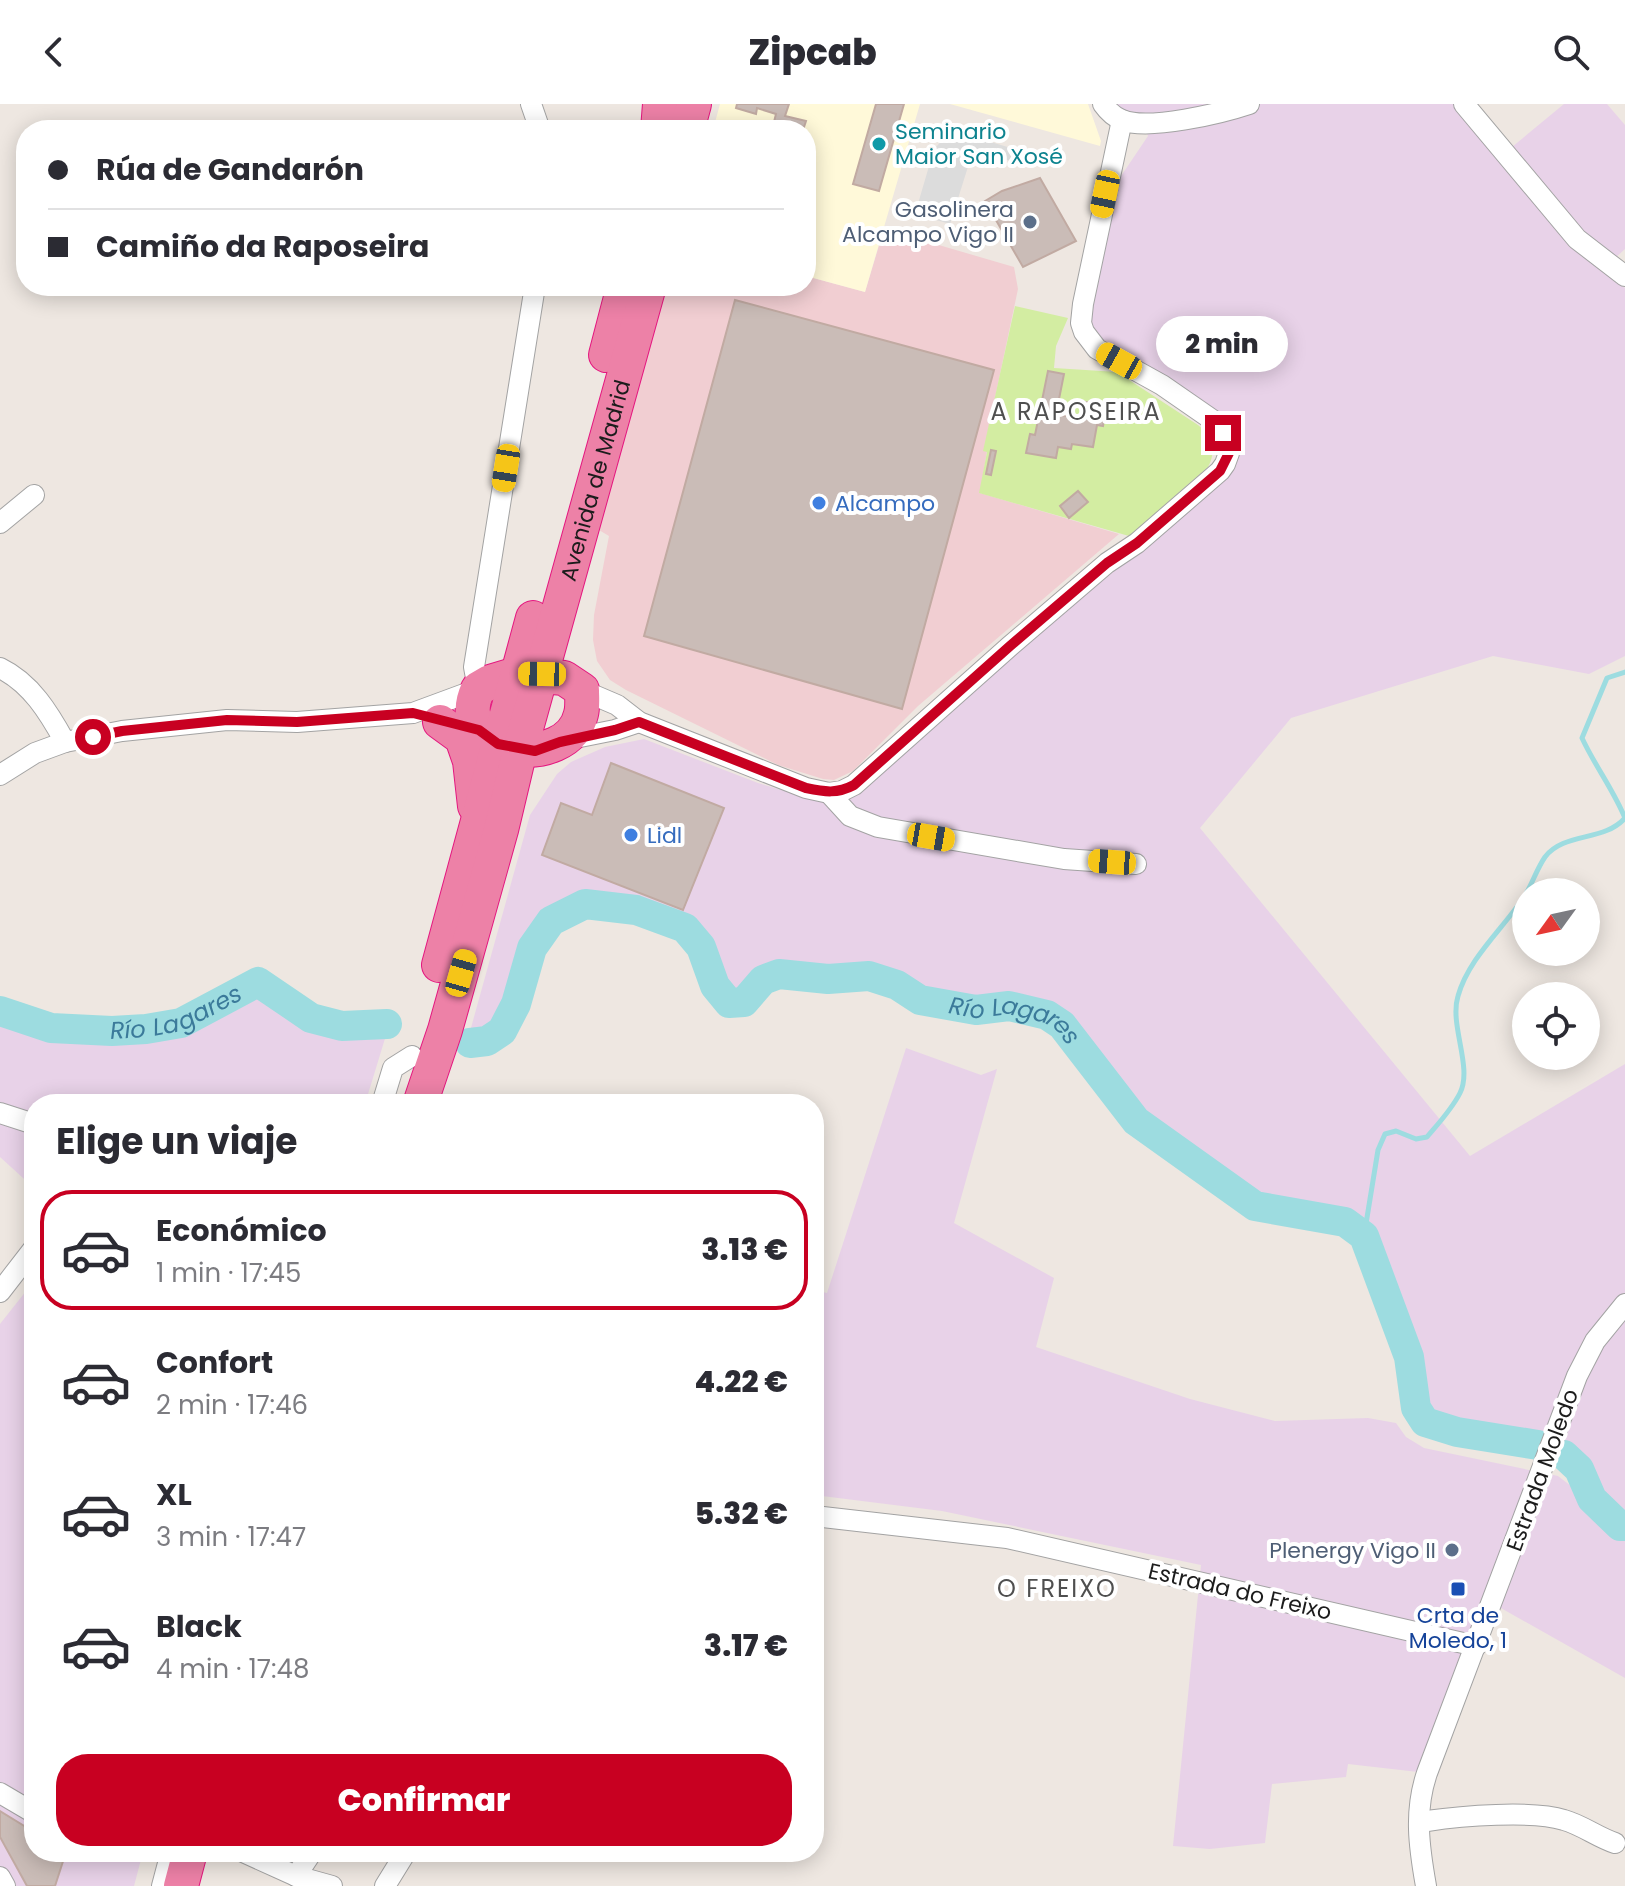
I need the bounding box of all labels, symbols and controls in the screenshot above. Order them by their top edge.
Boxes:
text: Zipcab [748,27,877,78]
icon: back [32,30,76,74]
icon: search [1549,30,1593,74]
place label: Seminario Maior San Xosé [895,116,1063,172]
marker: Seminario Maior San Xosé [870,135,888,153]
text: Rúa de Gandarón [96,148,364,191]
car [1088,168,1122,220]
place label: Gasolinera Alcampo Vigo II [842,194,1014,250]
marker: Gasolinera Alcampo Vigo II [1021,213,1039,231]
text: Camiño da Raposeira [96,225,429,268]
callout: 2 min [1157,317,1289,373]
text: 2 min [1185,326,1259,362]
car [1092,339,1146,383]
street label: Avenida de Madrid [553,376,638,585]
district label: A RAPOSEIRA [990,395,1162,428]
route end [1205,415,1241,451]
car [490,442,522,494]
place label: Alcampo [835,488,935,519]
marker: Alcampo [810,494,828,512]
car [518,662,566,686]
route start [75,719,111,755]
place label: Lidl [647,820,682,851]
car [905,821,957,853]
marker: Lidl [622,826,640,844]
car [1087,848,1137,876]
north arrow [1512,878,1600,966]
map controls [1512,878,1600,1070]
car [443,947,479,999]
water label: Río Lagares [109,977,248,1047]
button: locate [1512,982,1600,1070]
water label: Río Lagares [946,988,1088,1051]
text: Elige un viaje [56,1116,298,1167]
text: Económico [156,1209,327,1252]
icon: car [60,1214,132,1286]
text: 3.13 € [701,1228,788,1271]
text: 1 min · 17:45 [156,1255,301,1291]
text: Confort [156,1341,273,1384]
icon: car [60,1346,132,1418]
text: 4.22 € [695,1360,788,1403]
street label: Estrada Moledo [1499,1385,1586,1556]
text: 2 min · 17:46 [156,1387,308,1423]
text: XL [156,1473,192,1516]
icon: car [60,1478,132,1550]
text: 5.32 € [694,1492,788,1535]
text: 3 min · 17:47 [156,1519,306,1555]
place label: Plenergy Vigo II [1269,1535,1436,1566]
marker: Plenergy Vigo II [1443,1541,1461,1559]
street label: Estrada do Freixo [1145,1555,1335,1628]
district label: O FREIXO [997,1572,1117,1605]
marker: Crta de Moledo, 1 [1449,1580,1467,1598]
place label: Crta de Moledo, 1 [1409,1600,1507,1656]
text: Black [156,1605,242,1648]
icon: car [60,1610,132,1682]
text: 3.17 € [704,1624,788,1667]
text: 4 min · 17:48 [156,1651,309,1687]
button: Confirmar [56,1754,792,1846]

